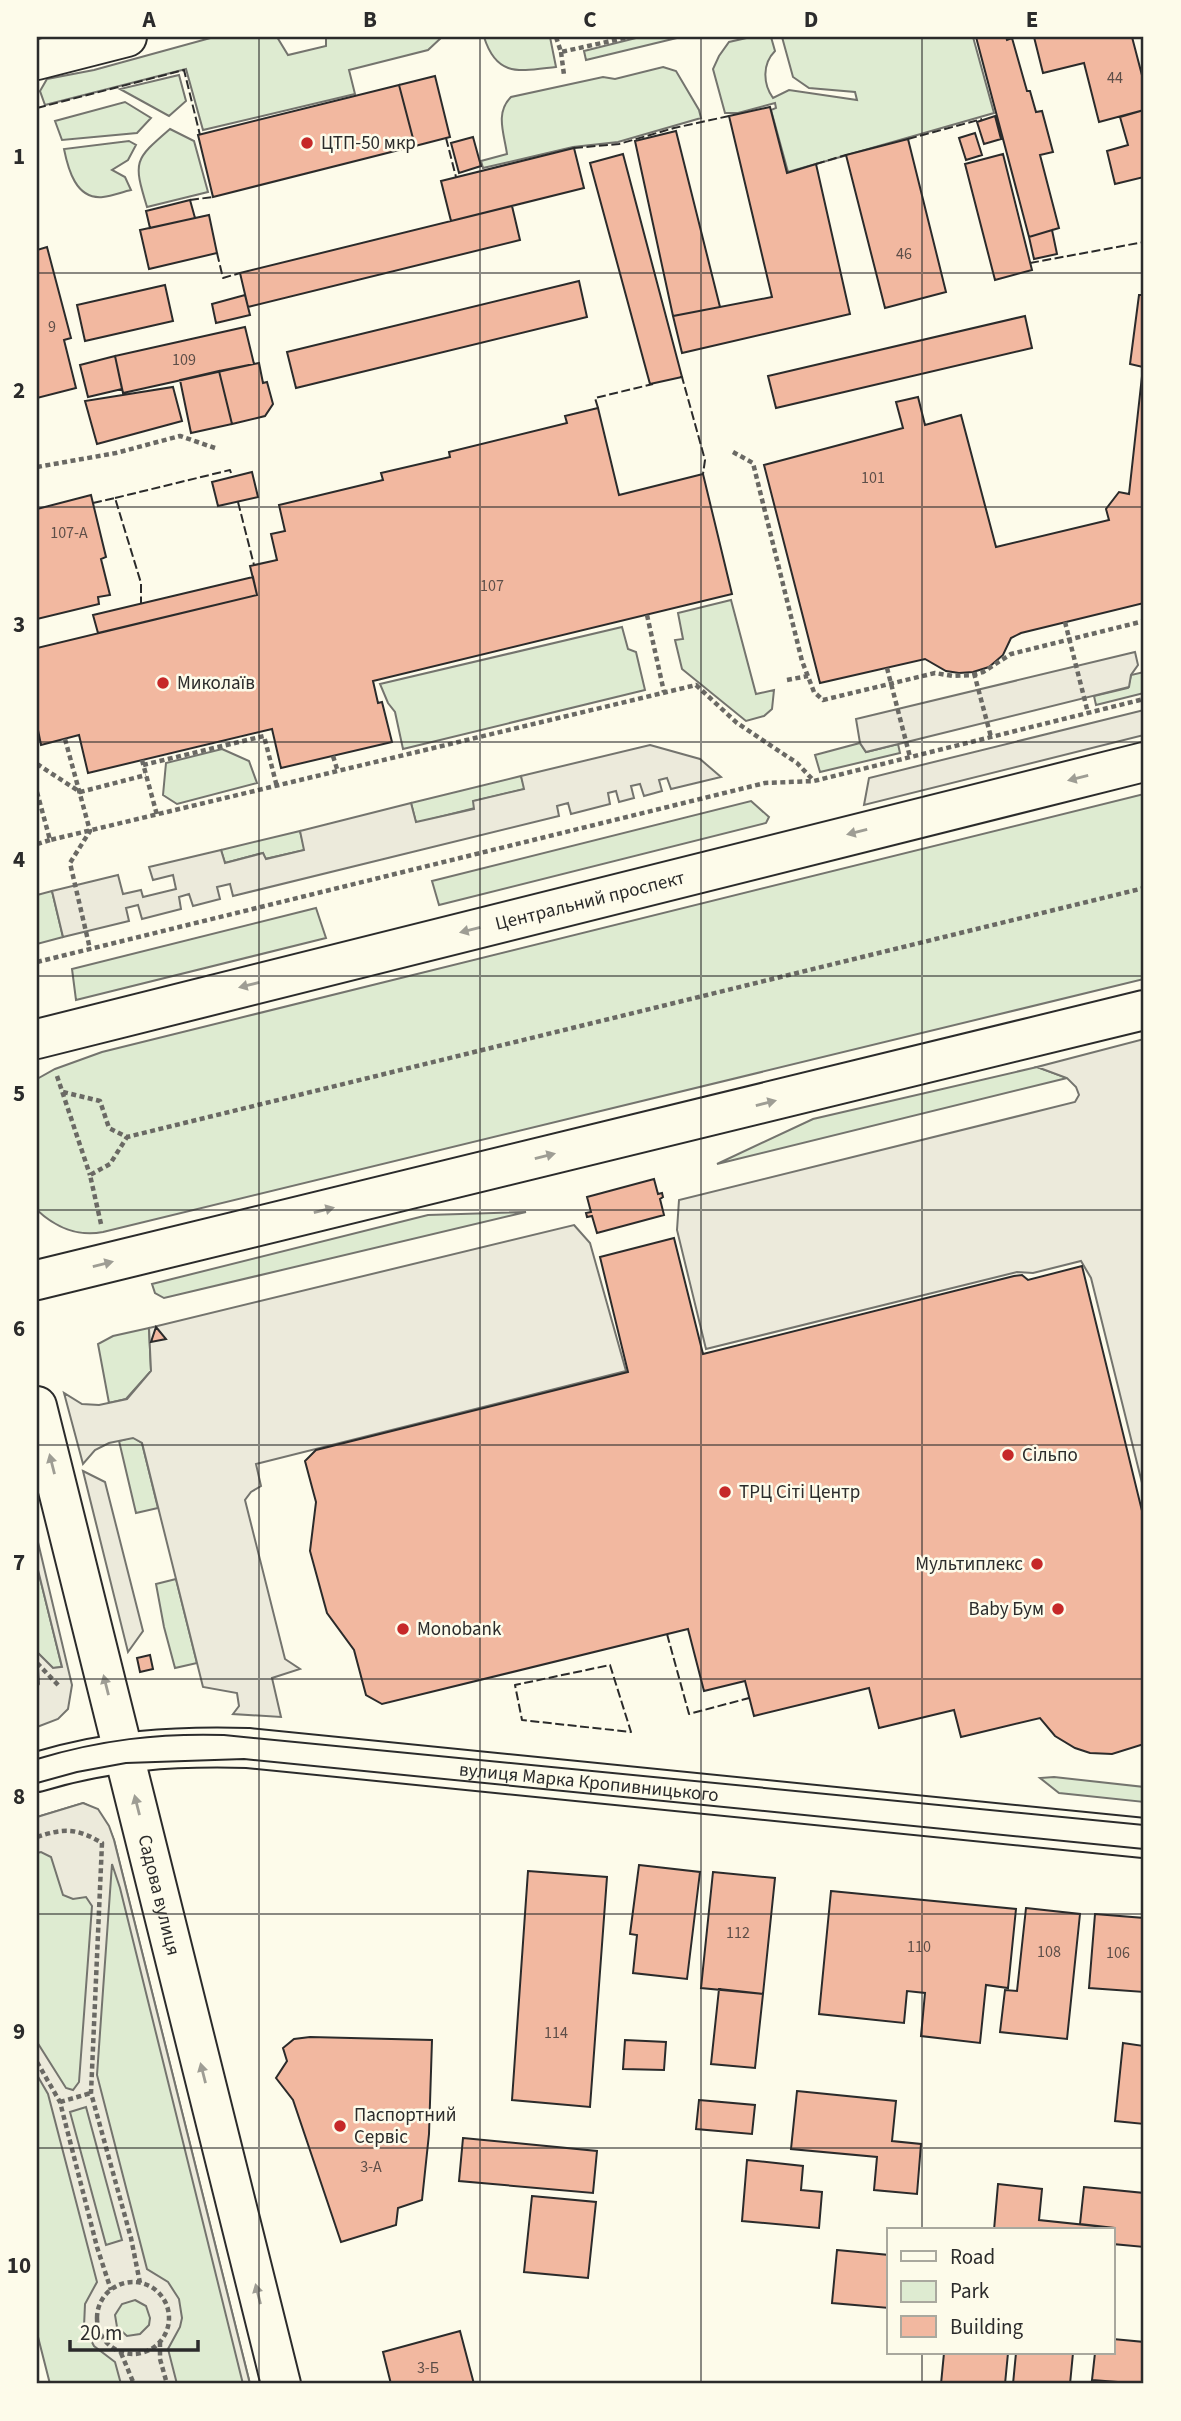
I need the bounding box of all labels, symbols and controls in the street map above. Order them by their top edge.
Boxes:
text: A [141,3,156,36]
text: B [363,3,377,36]
text: C [583,3,597,36]
text: D [804,3,818,36]
text: E [1026,3,1038,36]
house number: 44 [1107,67,1123,89]
place label: ЦТП-50 мкр [321,130,416,157]
marker: ЦТП-50 мкр [299,135,315,151]
text: 1 [13,140,25,173]
house number: 46 [896,243,912,265]
house number: 9 [48,316,56,338]
house number: 109 [172,349,196,371]
text: 2 [13,374,25,407]
house number: 101 [861,467,885,489]
house number: 107-А [50,522,88,544]
house number: 107 [480,575,504,597]
text: 3 [13,608,25,641]
place label: Миколаїв [177,670,255,697]
marker: Миколаїв [155,675,171,691]
one-way arrow [1067,773,1089,784]
one-way arrow [846,827,868,838]
text: 4 [13,843,25,876]
street label: Центральний проспект [492,864,688,937]
one-way arrow [459,925,481,936]
one-way arrow [238,980,260,991]
text: 5 [13,1077,25,1110]
one-way arrow [755,1097,777,1108]
one-way arrow [534,1151,556,1162]
one-way arrow [313,1204,335,1215]
one-way arrow [92,1258,114,1269]
text: 6 [13,1312,25,1345]
place label: Сільпо [1022,1442,1078,1469]
marker: Сільпо [1000,1447,1016,1463]
one-way arrow [46,1453,57,1475]
place label: ТРЦ Сіті Центр [739,1479,860,1506]
marker: ТРЦ Сіті Центр [717,1484,733,1500]
text: 7 [13,1546,25,1579]
place label: Мультиплекс [915,1551,1023,1578]
marker: Мультиплекс [1029,1556,1045,1572]
place label: Baby Бум [968,1596,1044,1623]
marker: Baby Бум [1050,1601,1066,1617]
place label: Monobank [417,1616,502,1643]
marker: Monobank [395,1621,411,1637]
one-way arrow [100,1674,111,1696]
street label: вулиця Марка Кропивницького [458,1756,720,1809]
text: 8 [13,1780,25,1813]
one-way arrow [131,1794,142,1816]
street label: Садова вулиця [131,1832,187,1958]
house number: 112 [726,1922,750,1944]
house number: 110 [907,1936,931,1958]
house number: 108 [1037,1941,1061,1963]
house number: 106 [1106,1942,1130,1964]
text: 9 [13,2015,25,2048]
house number: 114 [544,2022,568,2044]
one-way arrow [197,2062,208,2084]
place label: Паспортний Сервіс [354,2102,456,2151]
marker: Паспортний Сервіс [332,2118,348,2134]
house number: 3-А [360,2156,382,2178]
legend [887,2228,1114,2354]
text: Road [950,2242,995,2272]
text: 10 [7,2249,31,2282]
text: Park [950,2276,990,2306]
one-way arrow [252,2283,263,2305]
scale bar [70,2309,198,2353]
text: Building [950,2312,1024,2342]
text: 20 m [80,2318,122,2348]
house number: 3-Б [417,2357,439,2379]

